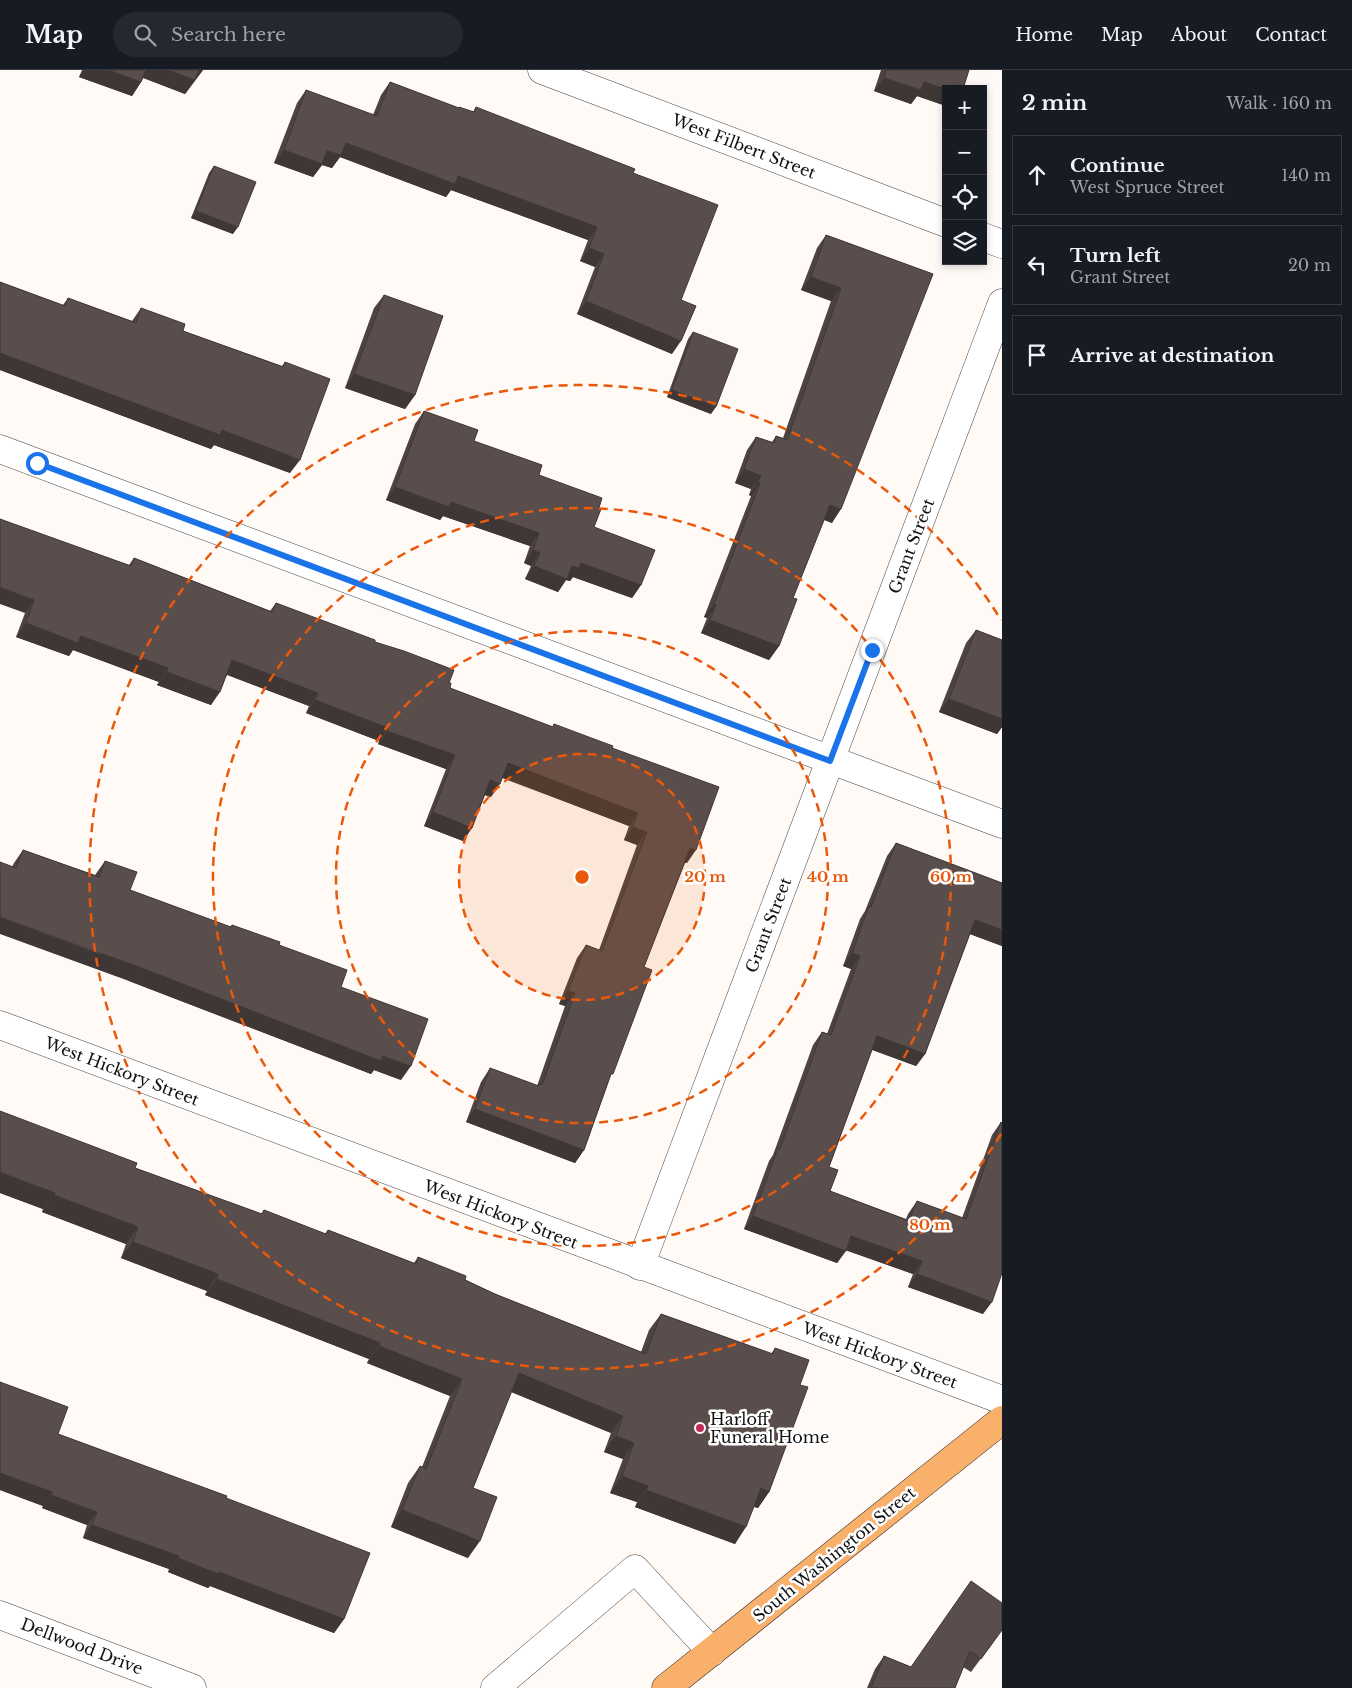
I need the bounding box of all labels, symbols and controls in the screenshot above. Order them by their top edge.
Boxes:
search box [113,12,463,57]
text: Map [25,20,83,49]
icon: search [131,21,159,49]
text: Search here [171,23,286,46]
text: Home [1015,24,1073,46]
text: Map [1101,24,1143,46]
text: About [1171,24,1227,46]
text: Contact [1255,24,1327,46]
map controls [942,85,987,265]
button: + [942,85,987,130]
text: 2 min [1022,90,1087,116]
text: Walk · 160 m [1227,93,1332,113]
street label: West Filbert Street [668,109,819,183]
button: − [942,130,987,175]
text: Continue [1070,154,1165,177]
icon: ahead [1023,161,1051,189]
text: 140 m [1281,165,1331,185]
button: locate [942,175,987,220]
text: West Spruce Street [1070,177,1225,197]
button: layers [942,220,987,265]
text: Turn left [1070,244,1161,267]
icon: left [1023,251,1051,279]
text: 20 m [1288,255,1331,275]
text: Grant Street [1070,267,1170,287]
icon: arrive [1023,341,1051,369]
text: Arrive at destination [1070,344,1274,367]
route start [26,452,49,475]
street label: Grant Street [884,496,938,596]
route end [861,639,884,662]
text: 20 m [684,867,726,886]
text: 40 m [807,867,849,886]
text: 60 m [930,867,972,886]
centre of rings [573,868,591,886]
street label: Grant Street [741,875,795,975]
street label: West Hickory Street [41,1032,202,1110]
street label: West Hickory Street [420,1175,581,1253]
text: 80 m [909,1215,951,1234]
street label: West Hickory Street [799,1317,960,1392]
place label: Harloff Funeral Home [710,1409,829,1447]
marker: Harloff Funeral Home [694,1422,706,1434]
street label: South Washington Street [749,1482,919,1626]
street label: Dellwood Drive [18,1614,146,1678]

